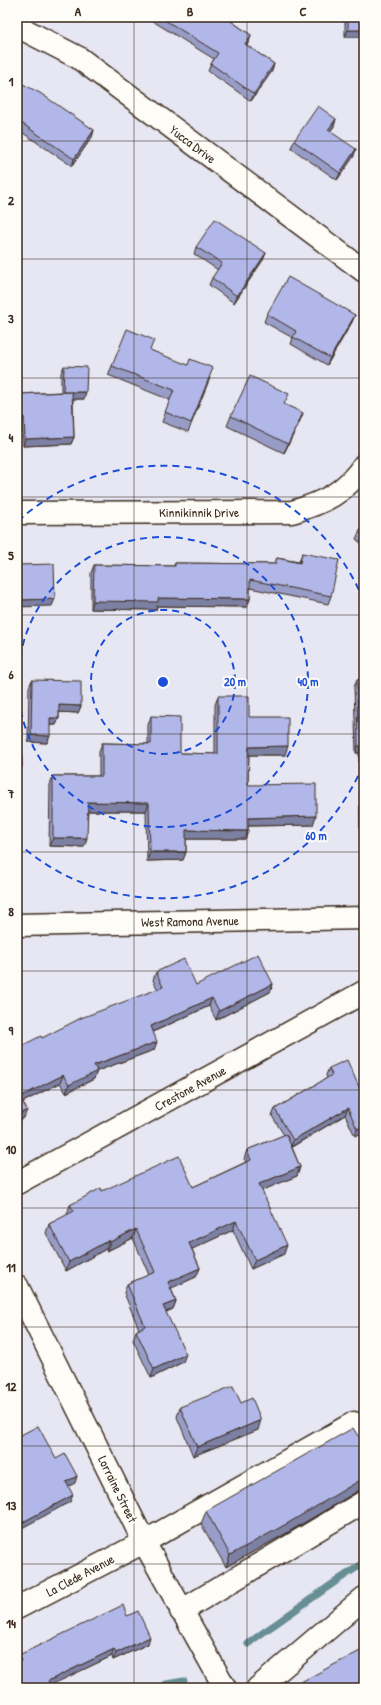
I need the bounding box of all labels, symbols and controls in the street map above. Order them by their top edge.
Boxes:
text: A [75,2,82,20]
text: B [187,2,194,20]
text: C [299,2,307,20]
text: 1 [9,72,14,90]
street label: Yucca Drive [166,121,220,167]
text: 2 [8,191,15,209]
text: 3 [8,309,14,327]
text: 4 [9,428,14,446]
street label: Kinnikinnik Drive [159,503,239,521]
text: 5 [8,546,14,564]
text: 6 [8,665,14,683]
text: 20 m [224,673,246,690]
text: 40 m [298,673,318,690]
centre of rings [156,675,170,689]
text: 7 [7,784,15,802]
text: 60 m [305,827,327,844]
text: 8 [8,902,14,920]
street label: West Ramona Avenue [141,911,239,931]
text: 9 [9,1021,14,1039]
street label: Crestone Avenue [151,1061,229,1115]
text: 10 [6,1140,16,1158]
text: 11 [6,1258,16,1276]
text: 12 [6,1377,17,1395]
street label: Lorraine Street [94,1453,142,1526]
text: 13 [6,1496,16,1514]
street label: La Clede Avenue [43,1549,117,1601]
text: 14 [6,1614,16,1632]

